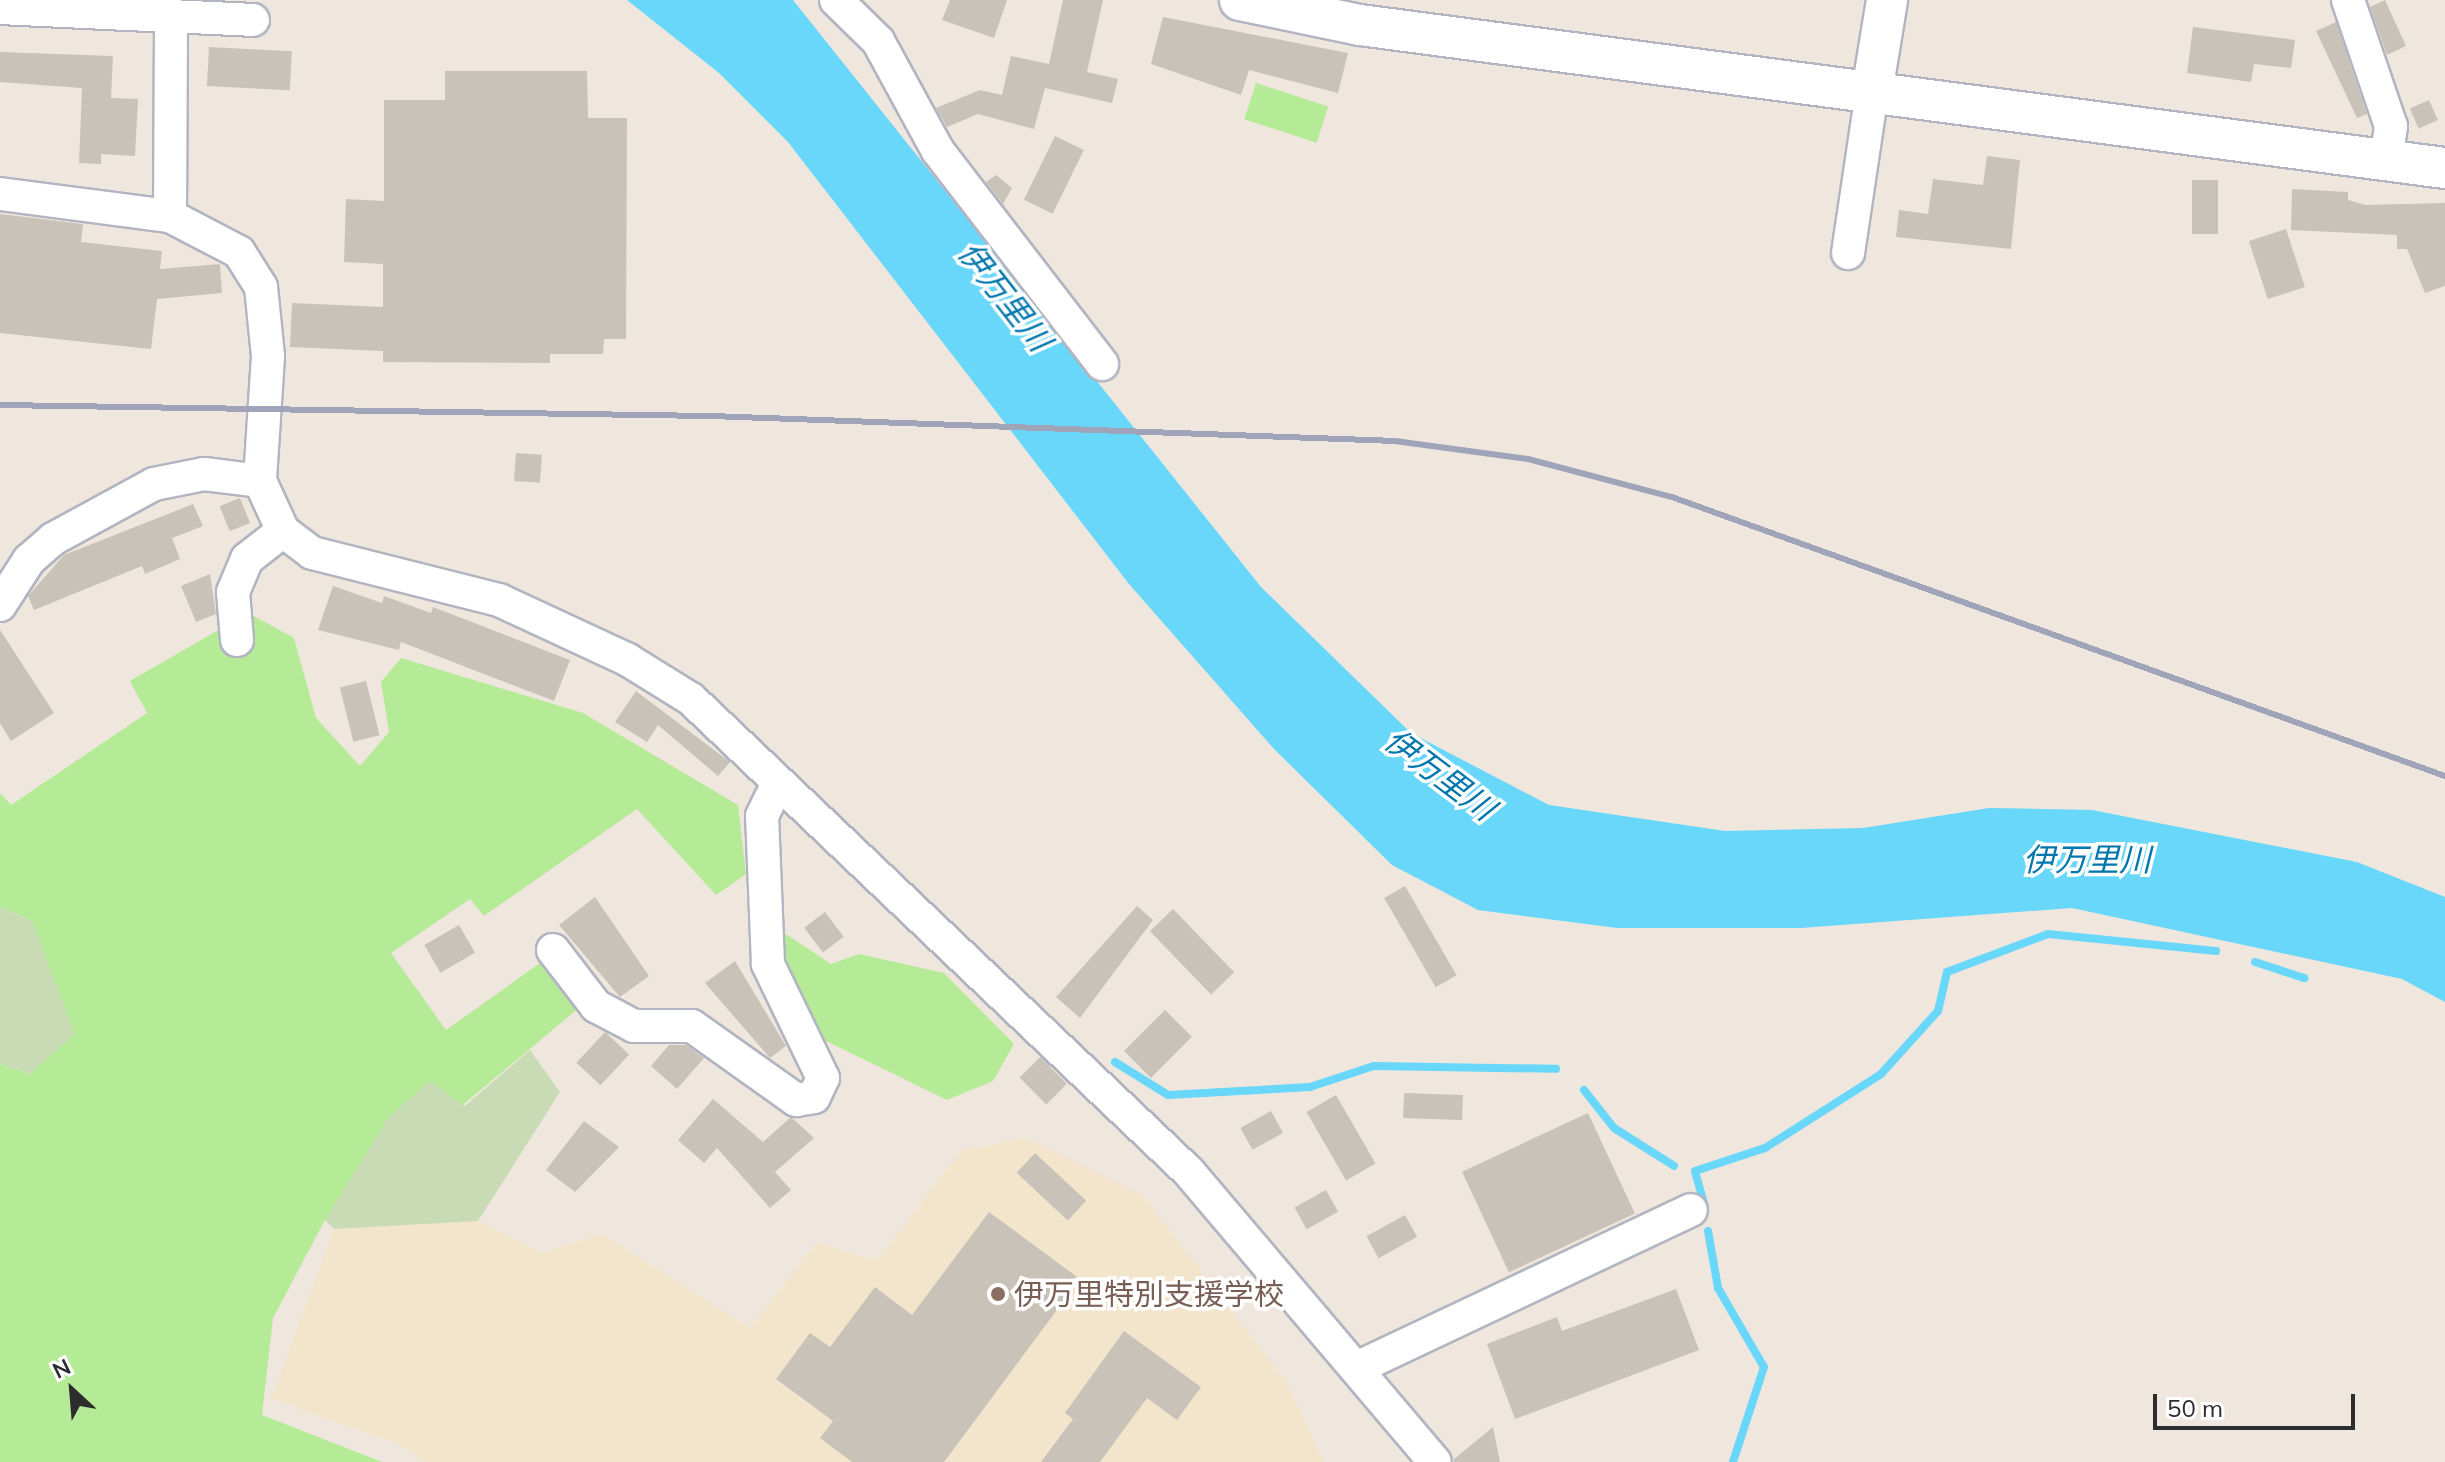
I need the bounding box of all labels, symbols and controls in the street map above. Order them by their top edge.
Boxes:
water label: 伊万里川 [950,234,1060,358]
water label: 伊万里川 [1377,720,1503,828]
water label: 伊万里川 [2023,840,2151,878]
place label: 伊万里特別支援学校 [1014,1276,1284,1312]
marker: 伊万里特別支援学校 [989,1285,1007,1303]
north arrow [32,1350,112,1430]
text: N [48,1352,75,1385]
scale bar [2157,1378,2359,1428]
text: 50 m [2167,1393,2223,1423]

